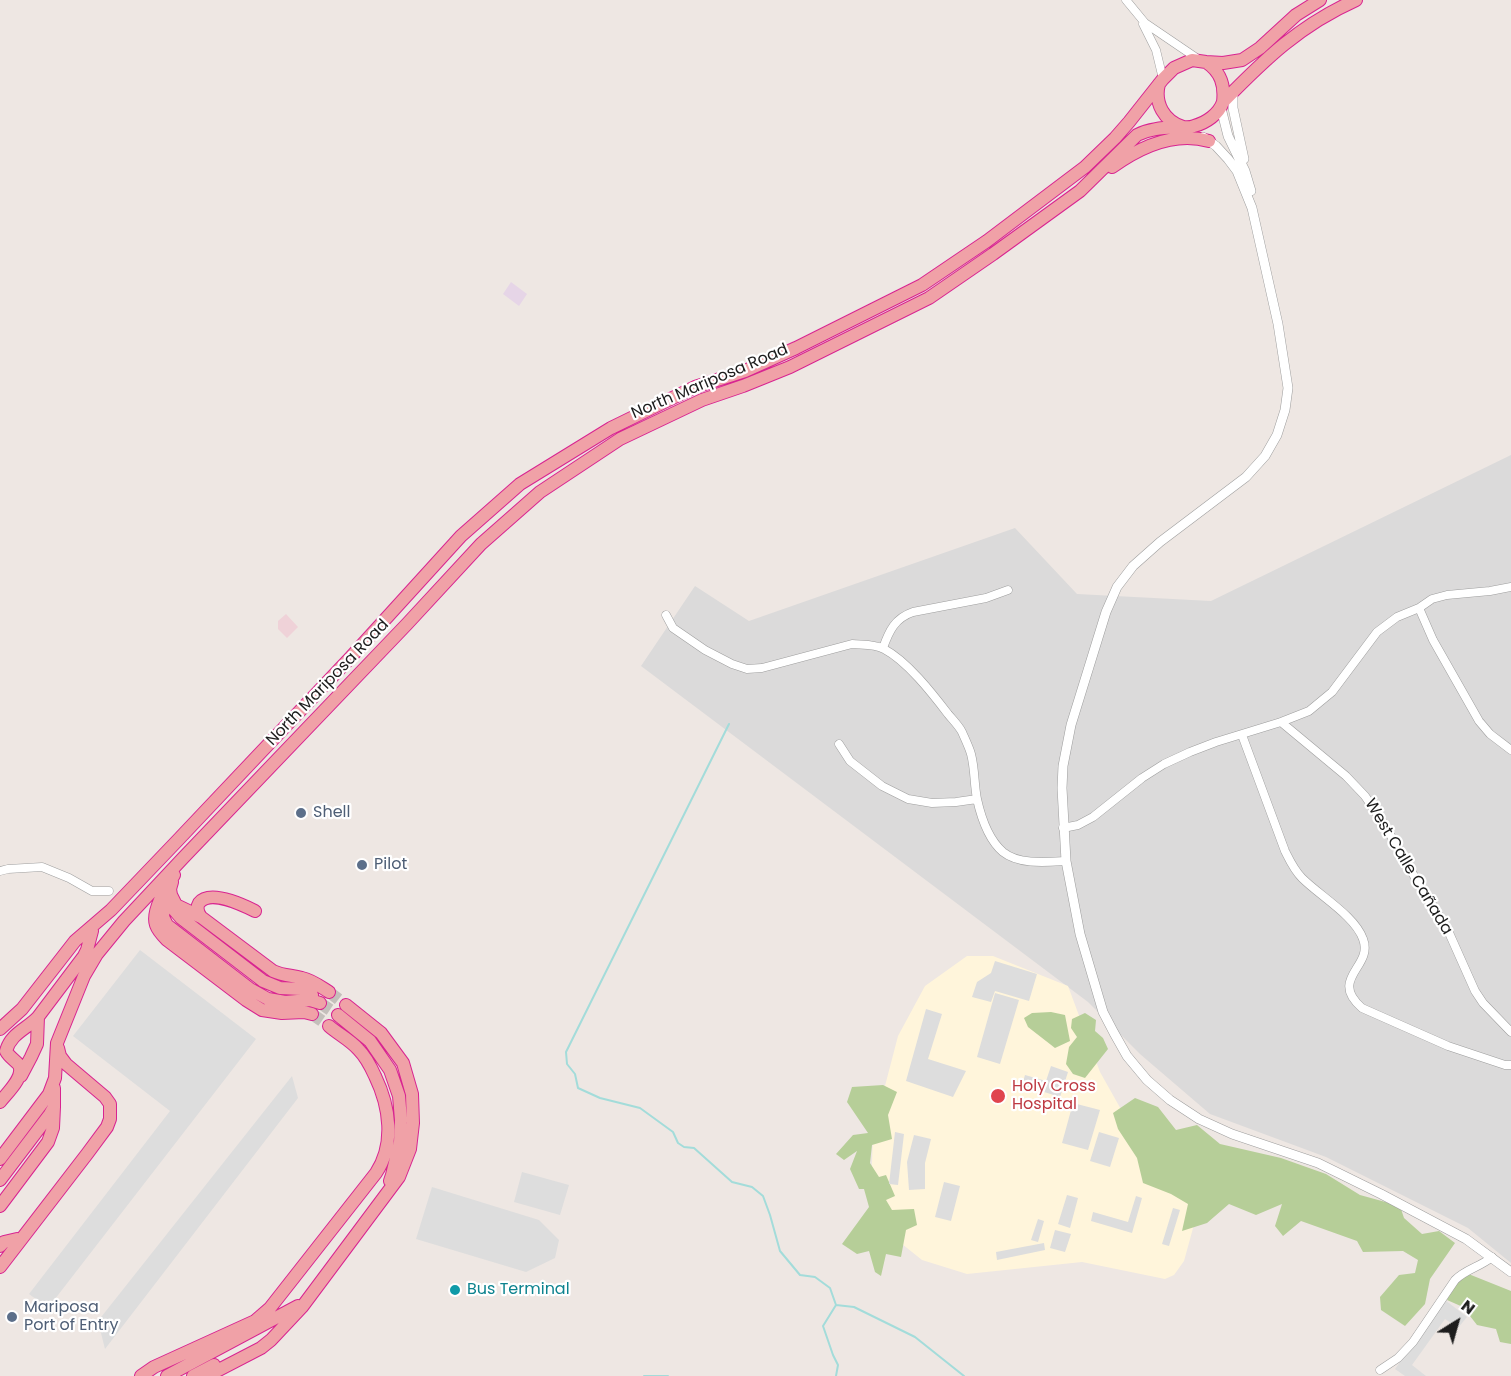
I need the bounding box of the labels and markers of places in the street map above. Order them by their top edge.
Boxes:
place label: Shell [313,803,350,823]
marker: Shell [294,806,308,820]
place label: Pilot [374,855,407,875]
marker: Pilot [355,858,369,872]
place label: Holy Cross Hospital [1012,1077,1096,1115]
marker: Holy Cross Hospital [989,1087,1007,1105]
place label: Bus Terminal [467,1280,570,1300]
marker: Bus Terminal [448,1283,462,1297]
place label: Mariposa Port of Entry [24,1298,119,1336]
marker: Mariposa Port of Entry [5,1310,19,1324]

